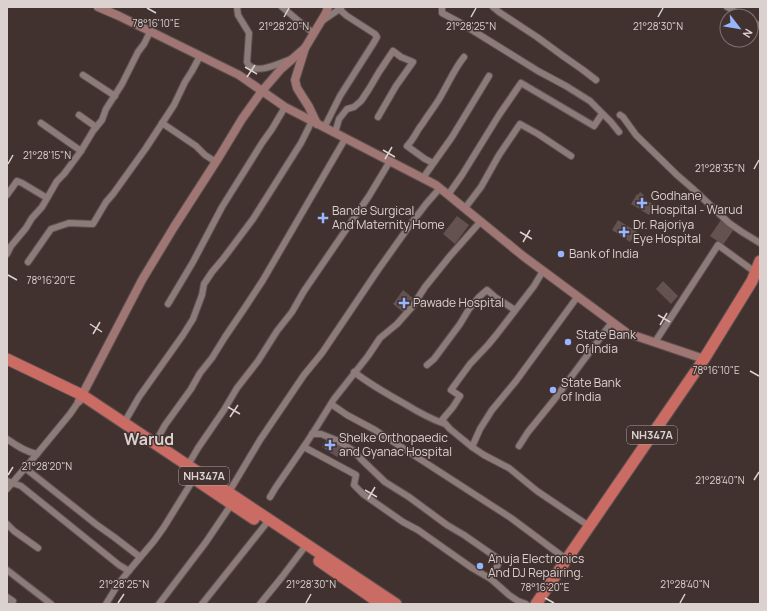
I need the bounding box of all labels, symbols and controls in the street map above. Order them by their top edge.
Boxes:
north arrow [719,8,759,48]
text: 78°16'10"E [132,16,180,30]
text: 21°28'20"N [259,19,309,33]
text: 21°28'25"N [446,19,496,33]
text: 21°28'30"N [633,19,683,33]
text: N [739,26,756,41]
text: 21°28'15"N [23,148,71,162]
text: 21°28'35"N [695,161,745,175]
place label: Godhane Hospital - Warud [651,187,743,218]
marker: Godhane Hospital - Warud [636,197,648,209]
place label: Bande Surgical And Maternity Home [332,202,445,233]
marker: Bande Surgical And Maternity Home [317,212,329,224]
place label: Dr. Rajoriya Eye Hospital [633,216,701,247]
marker: Dr. Rajoriya Eye Hospital [618,226,630,238]
place label: Bank of India [569,245,639,262]
marker: Bank of India [556,249,566,259]
text: 78°16'20"E [27,273,76,287]
place label: Pawade Hospital [413,294,504,311]
marker: Pawade Hospital [398,297,410,309]
place label: State Bank Of India [576,326,637,357]
marker: State Bank Of India [563,337,573,347]
text: 78°16'10"E [692,363,740,377]
place label: State Bank of India [561,374,622,405]
marker: State Bank of India [548,385,558,395]
road number: NH347A [627,426,677,444]
district label: Warud [124,428,174,450]
place label: Shelke Orthopaedic and Gyanac Hospital [339,429,452,460]
marker: Shelke Orthopaedic and Gyanac Hospital [324,439,336,451]
text: 21°28'20"N [22,459,72,473]
road number: NH347A [179,467,229,485]
text: 21°28'40"N [695,473,745,487]
place label: Anuja Electronics And DJ Repairing. [488,550,584,581]
marker: Anuja Electronics And DJ Repairing. [475,561,485,571]
text: 21°28'25"N [99,577,149,591]
text: 21°28'30"N [286,577,336,591]
text: 21°28'40"N [660,577,710,591]
text: 78°16'20"E [521,580,570,594]

